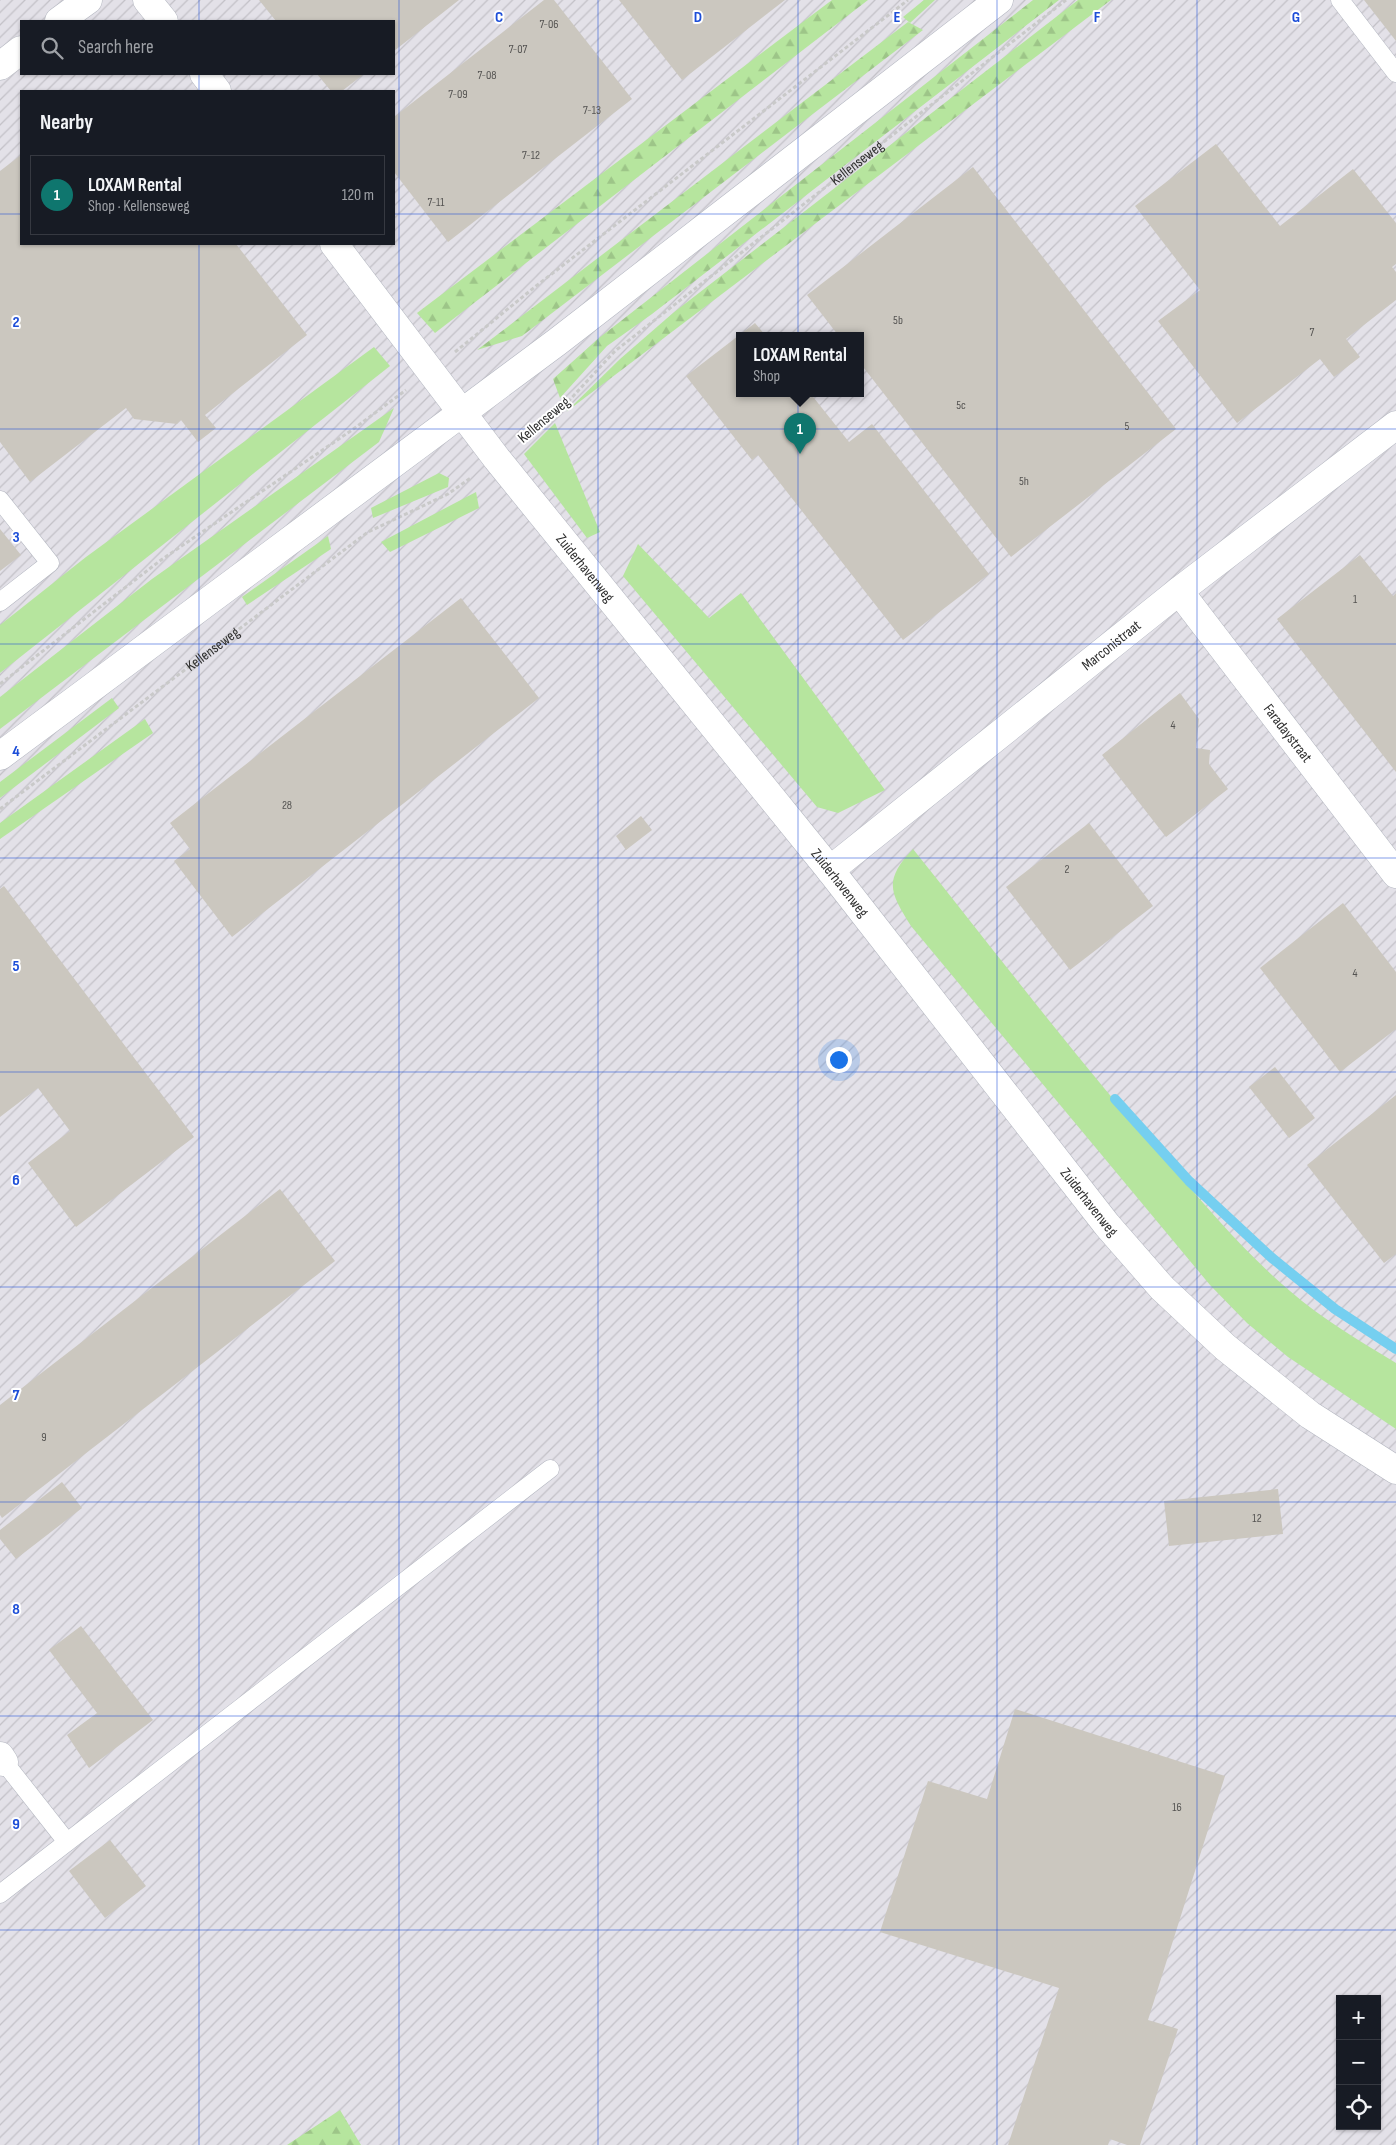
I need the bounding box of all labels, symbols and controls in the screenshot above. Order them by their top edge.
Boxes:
text: C [495,8,503,27]
text: D [694,8,702,27]
text: E [894,8,901,27]
text: F [1094,8,1101,27]
text: G [1292,8,1300,27]
house number: 7-06 [539,17,559,32]
search box [20,20,395,75]
icon: search [38,34,66,62]
text: Search here [78,36,154,59]
house number: 7-07 [509,42,528,57]
house number: 7-08 [477,68,497,83]
house number: 7-09 [448,87,468,102]
house number: 7-13 [583,103,601,118]
text: Nearby [40,110,93,135]
street label: Kellenseweg [826,136,887,189]
house number: 7-12 [522,148,540,163]
text: LOXAM Rental [88,174,182,197]
text: 1 [54,186,60,205]
text: 120 m [342,186,374,205]
house number: 7-11 [427,195,445,210]
text: Shop · Kellenseweg [88,197,190,216]
text: 2 [12,313,20,332]
house number: 5b [893,313,903,328]
house number: 7 [1310,325,1315,340]
popup [736,332,864,397]
text: LOXAM Rental [753,344,847,367]
text: Shop [753,367,780,386]
street label: Kellenseweg [514,393,574,447]
house number: 5c [956,398,966,413]
pin: 1 [784,413,816,454]
house number: 5 [1125,419,1130,434]
house number: 5h [1019,474,1029,489]
text: 3 [12,528,20,547]
street label: Zuiderhavenweg [552,530,619,606]
house number: 1 [1353,592,1358,607]
street label: Marconistraat [1078,616,1145,675]
street label: Kellenseweg [182,623,243,675]
street label: Faradaystraat [1259,700,1317,767]
house number: 4 [1170,718,1176,733]
text: 4 [12,742,20,761]
house number: 28 [282,798,292,813]
street label: Zuiderhavenweg [807,845,873,921]
house number: 2 [1065,862,1070,877]
text: 5 [12,957,20,976]
house number: 4 [1352,966,1358,981]
your location [826,1047,852,1073]
street label: Zuiderhavenweg [1056,1164,1122,1240]
text: 6 [12,1171,20,1190]
text: 7 [13,1386,20,1405]
house number: 9 [41,1430,47,1445]
house number: 12 [1252,1511,1262,1526]
text: 8 [12,1600,20,1619]
house number: 16 [1172,1800,1182,1815]
text: 9 [12,1815,20,1834]
map controls [1336,1995,1381,2130]
button: + [1336,1995,1381,2040]
button: − [1336,2040,1381,2085]
button: locate [1336,2085,1381,2130]

